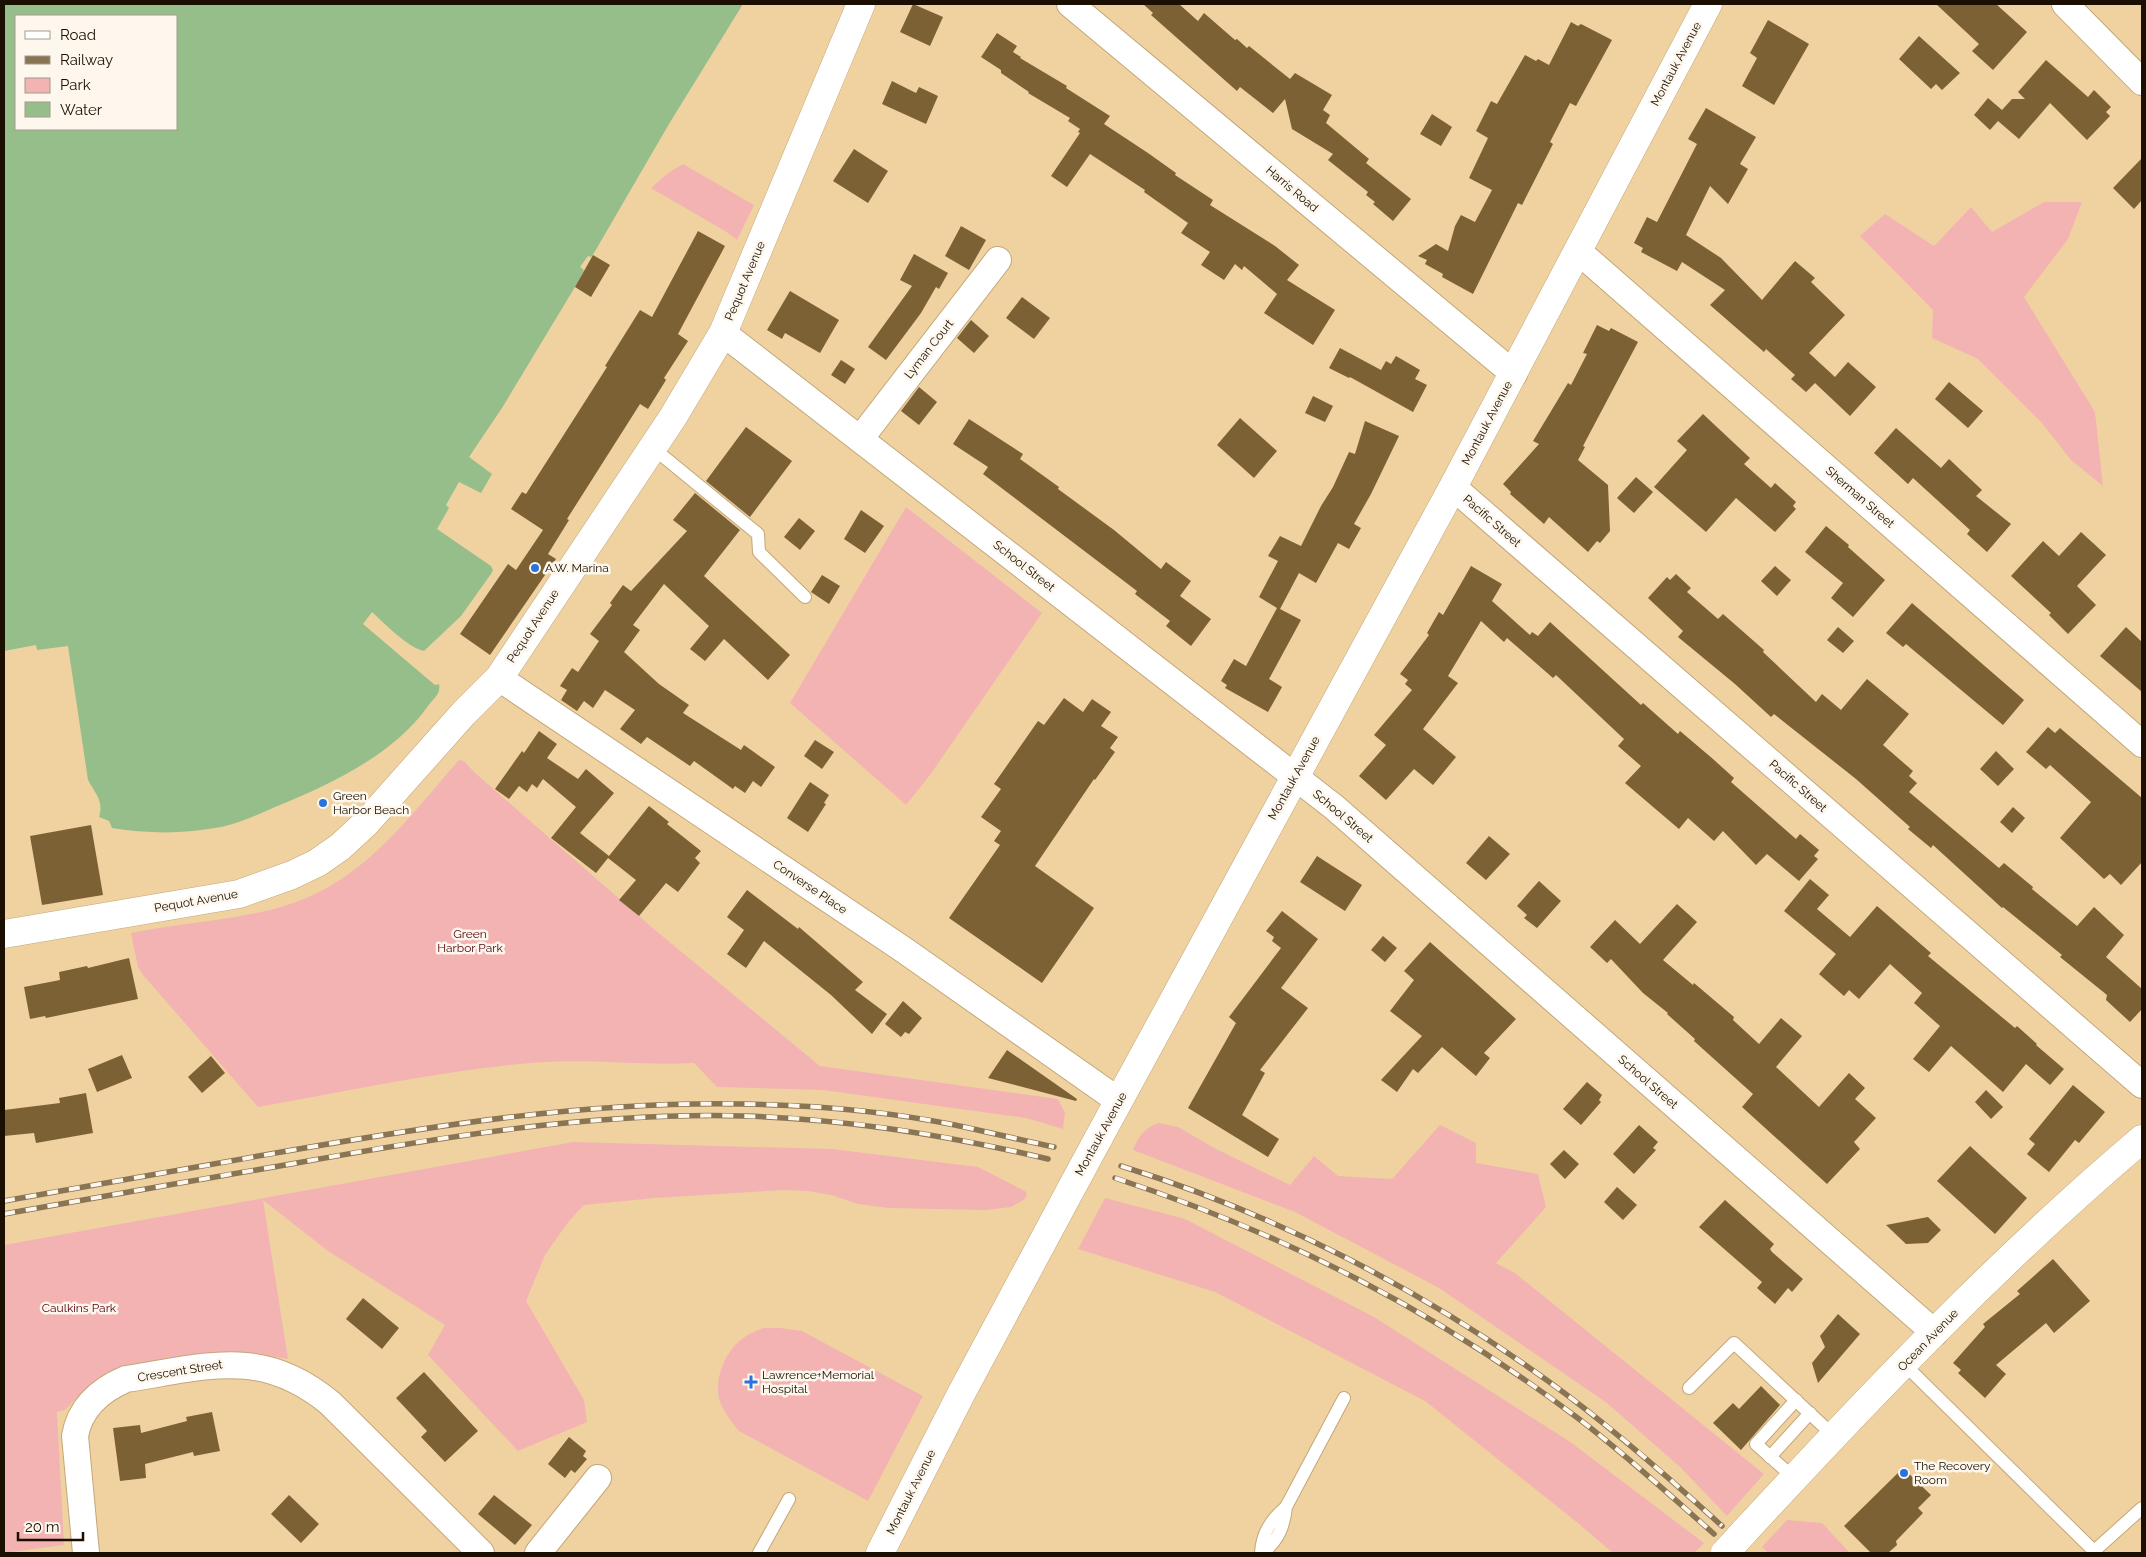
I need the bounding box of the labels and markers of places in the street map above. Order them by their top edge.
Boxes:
place label: A.W. Marina [545,561,609,575]
marker: A.W. Marina [529,562,541,574]
place label: Green Harbor Beach [333,789,409,817]
marker: Green Harbor Beach [317,797,329,809]
place label: Lawrence+Memorial Hospital [762,1368,875,1396]
marker: Lawrence+Memorial Hospital [744,1375,758,1389]
place label: The Recovery Room [1914,1459,1991,1487]
marker: The Recovery Room [1898,1467,1910,1479]

